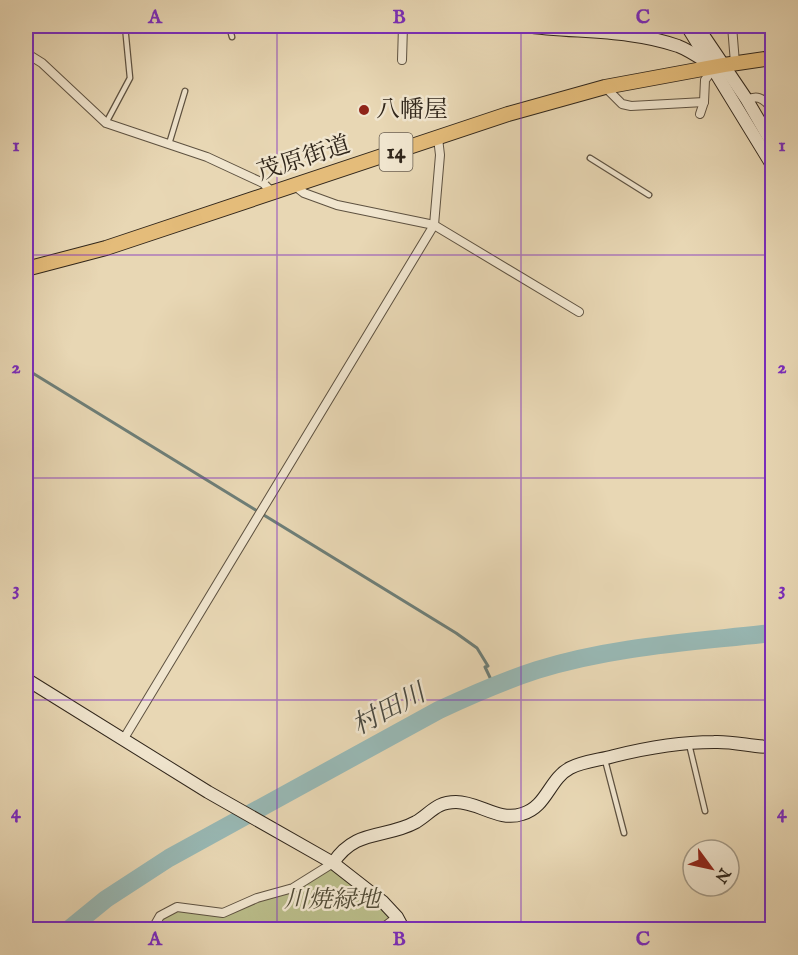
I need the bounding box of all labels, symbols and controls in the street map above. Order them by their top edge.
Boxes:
text: A [147,5,163,30]
text: B [392,5,406,30]
text: C [636,5,650,30]
place label: 八幡屋 [376,95,448,126]
marker: 八幡屋 [357,103,371,117]
street label: 茂原街道 [254,129,354,189]
text: 1 [12,133,20,158]
road number: 14 [380,133,412,171]
text: 1 [778,133,786,158]
text: 2 [11,355,21,380]
text: 2 [777,355,787,380]
text: 3 [12,577,20,602]
text: 3 [778,577,786,602]
water label: 村田川 [347,676,434,743]
text: 4 [11,800,22,825]
text: 4 [777,800,788,825]
north arrow [681,838,741,898]
text: N [710,863,735,886]
park label: 川焼緑地 [284,885,383,916]
text: A [147,927,163,952]
text: B [392,927,406,952]
text: C [636,927,650,952]

